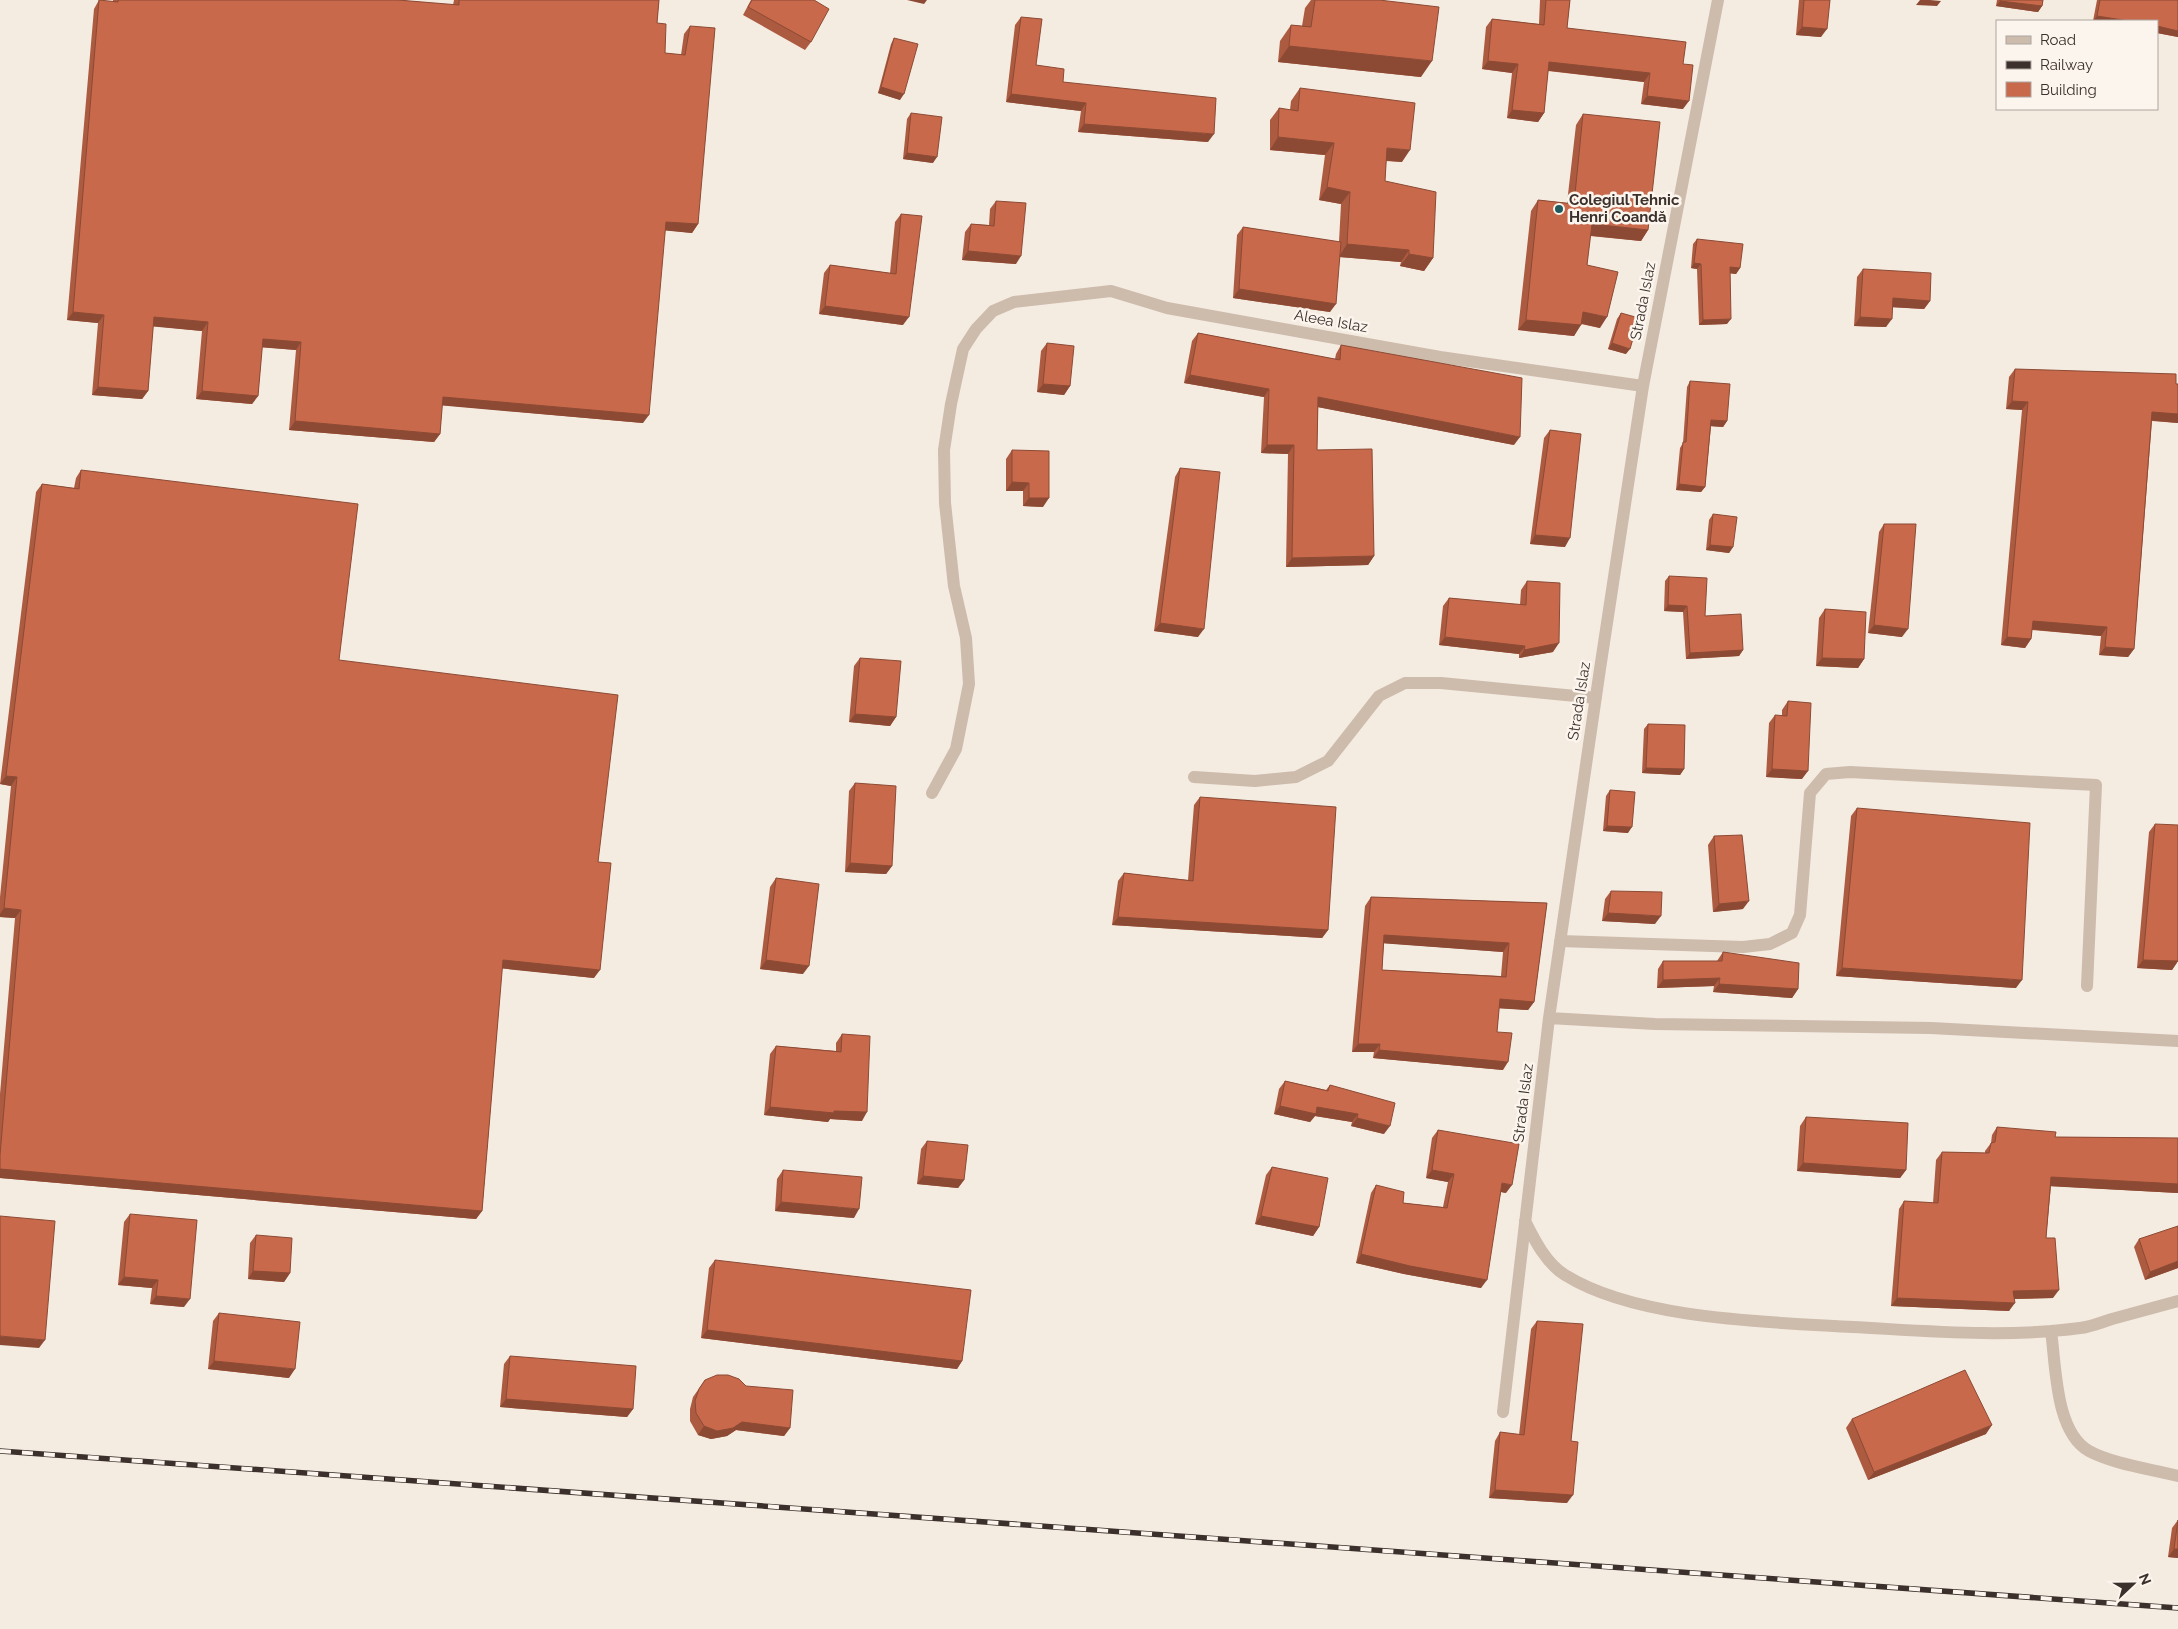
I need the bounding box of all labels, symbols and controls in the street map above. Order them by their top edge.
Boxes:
legend [1996,20,2158,110]
text: Road [2040,31,2076,49]
text: Railway [2040,56,2093,74]
text: Building [2040,81,2097,99]
place label: Colegiul Tehnic Henri Coandă [1569,191,1680,226]
marker: Colegiul Tehnic Henri Coandă [1553,203,1565,215]
street label: Strada Islaz [1627,260,1659,342]
street label: Aleea Islaz [1293,306,1369,336]
street label: Strada Islaz [1564,660,1594,742]
street label: Strada Islaz [1509,1063,1537,1143]
north arrow [2108,1559,2158,1609]
text: N [2136,1571,2154,1587]

